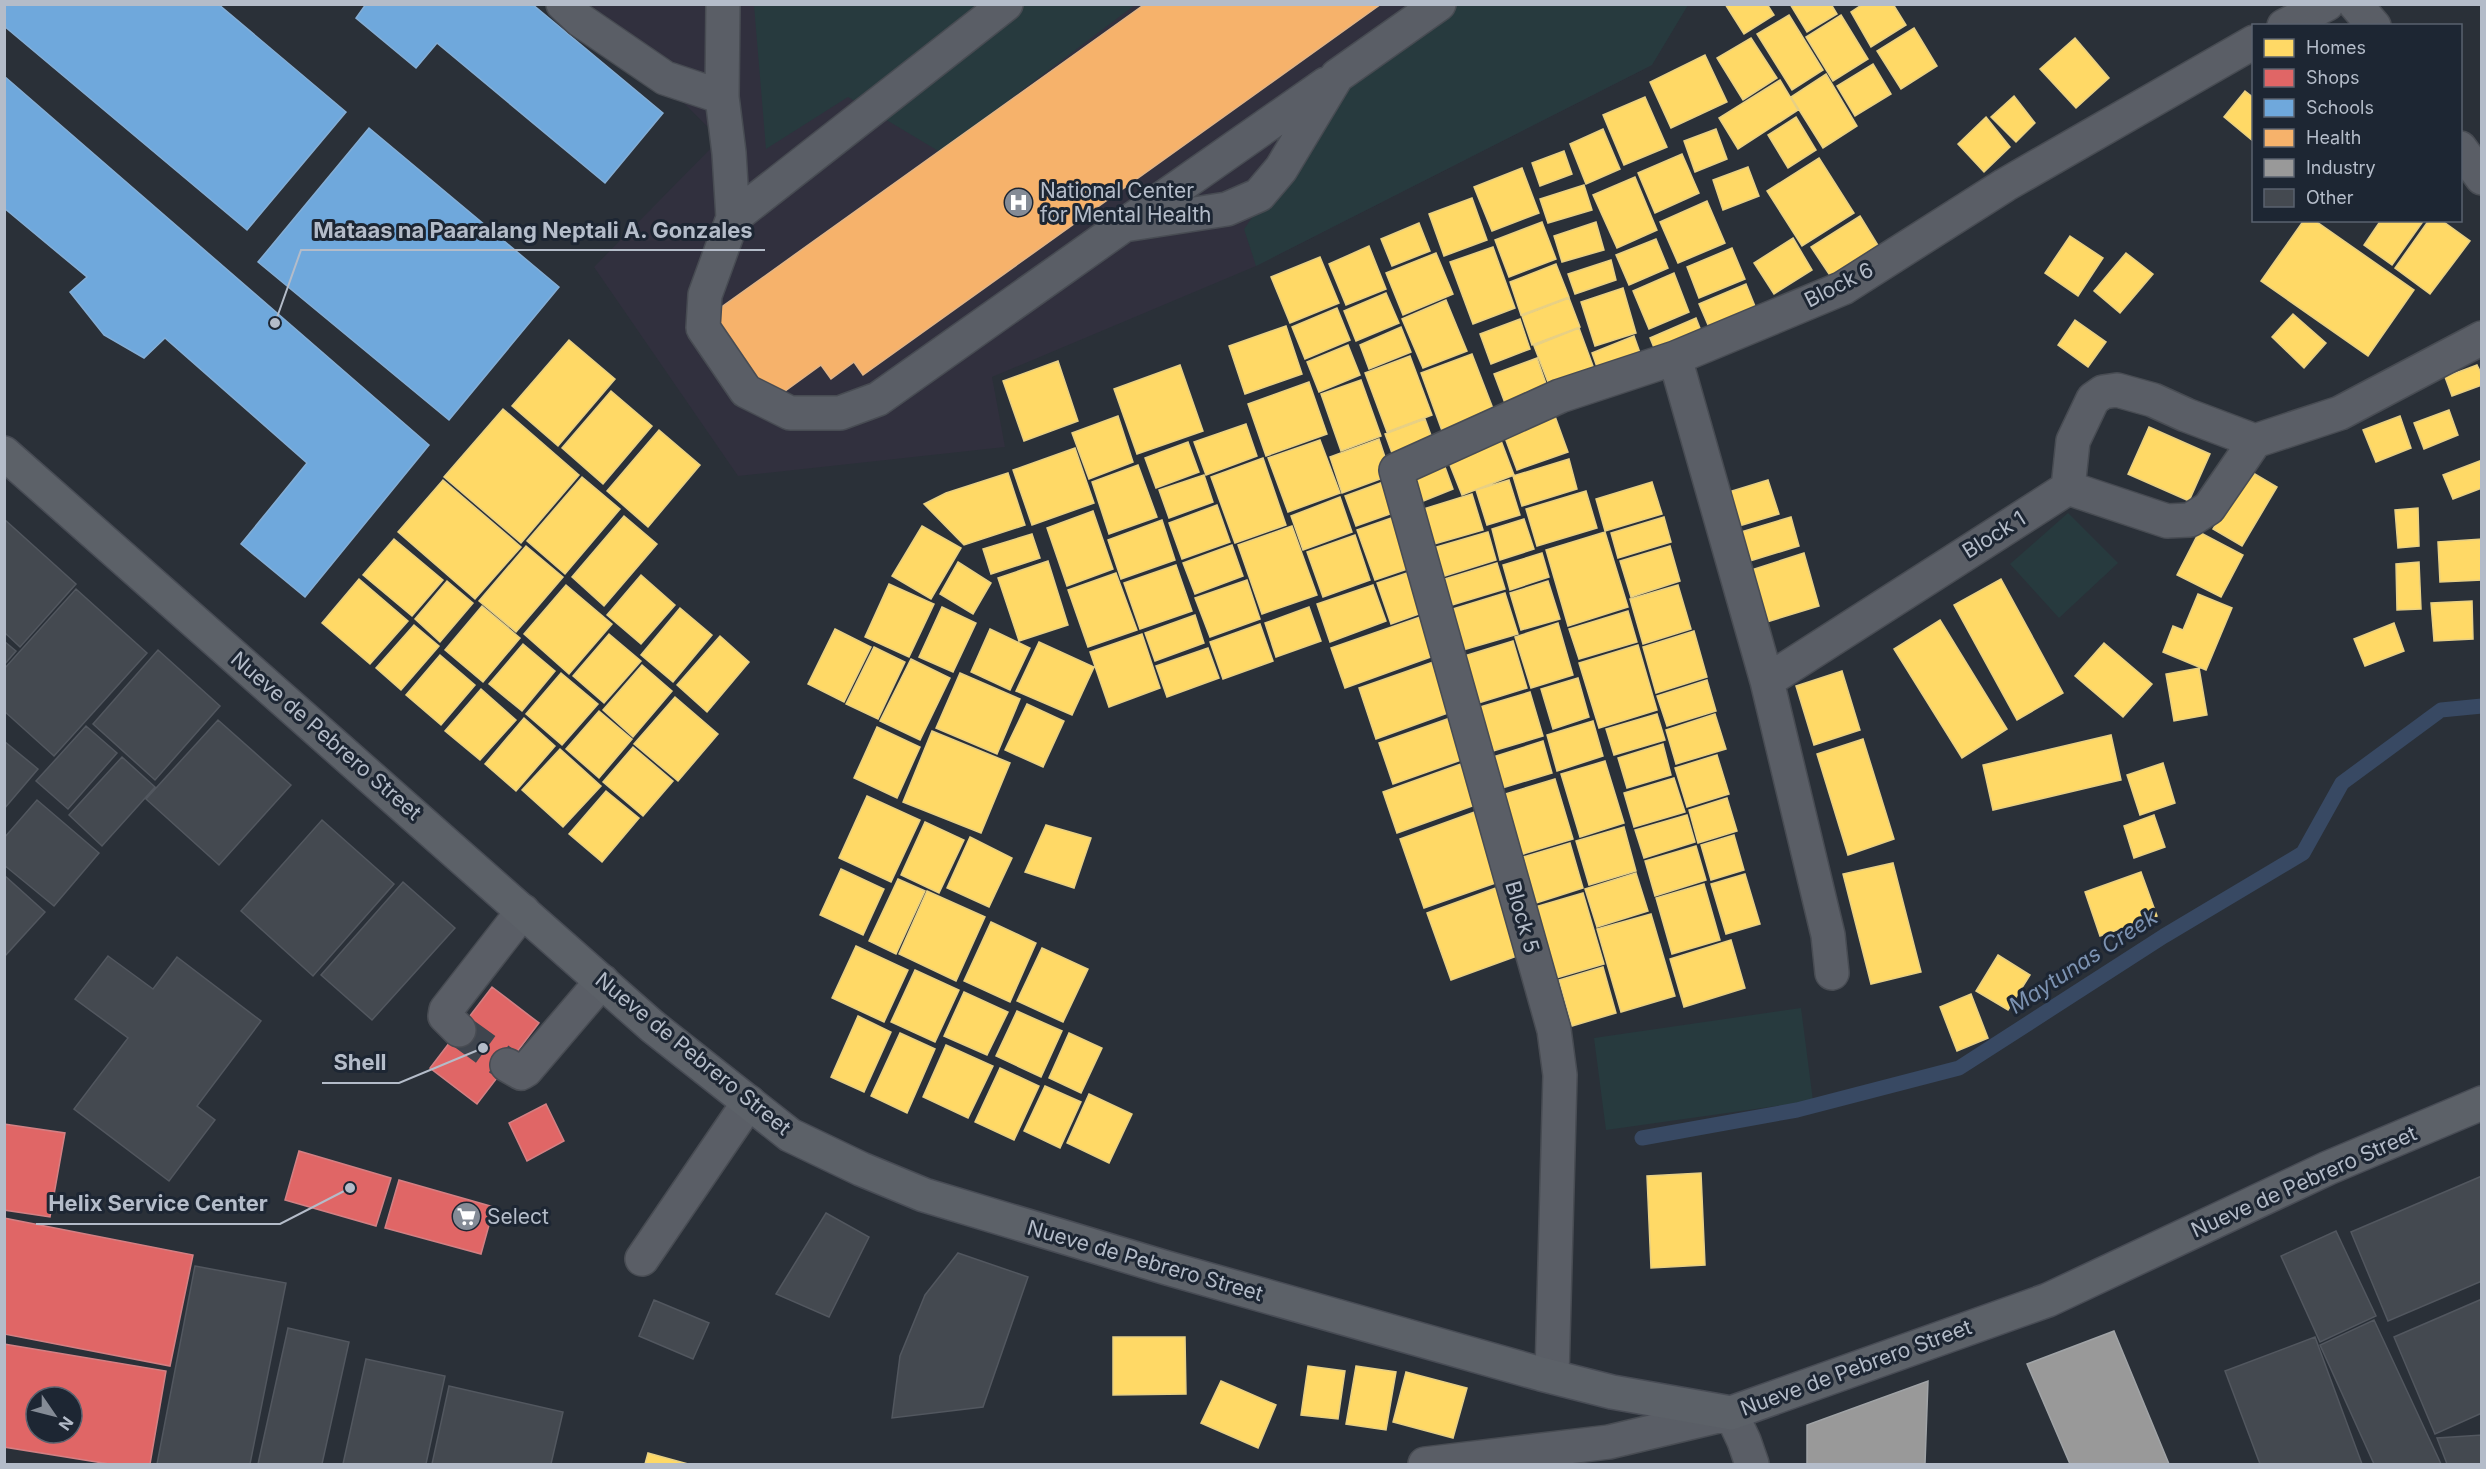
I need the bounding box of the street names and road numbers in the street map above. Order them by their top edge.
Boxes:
street label: Block 6 [1800,257,1877,312]
street label: Block 1 [1958,506,2030,564]
street label: Nueve de Pebrero Street [226,646,427,825]
street label: Block 5 [1500,878,1545,956]
street label: Nueve de Pebrero Street [591,967,796,1140]
street label: Nueve de Pebrero Street [2187,1120,2421,1243]
street label: Nueve de Pebrero Street [1024,1215,1266,1306]
street label: Nueve de Pebrero Street [1737,1314,1975,1421]

